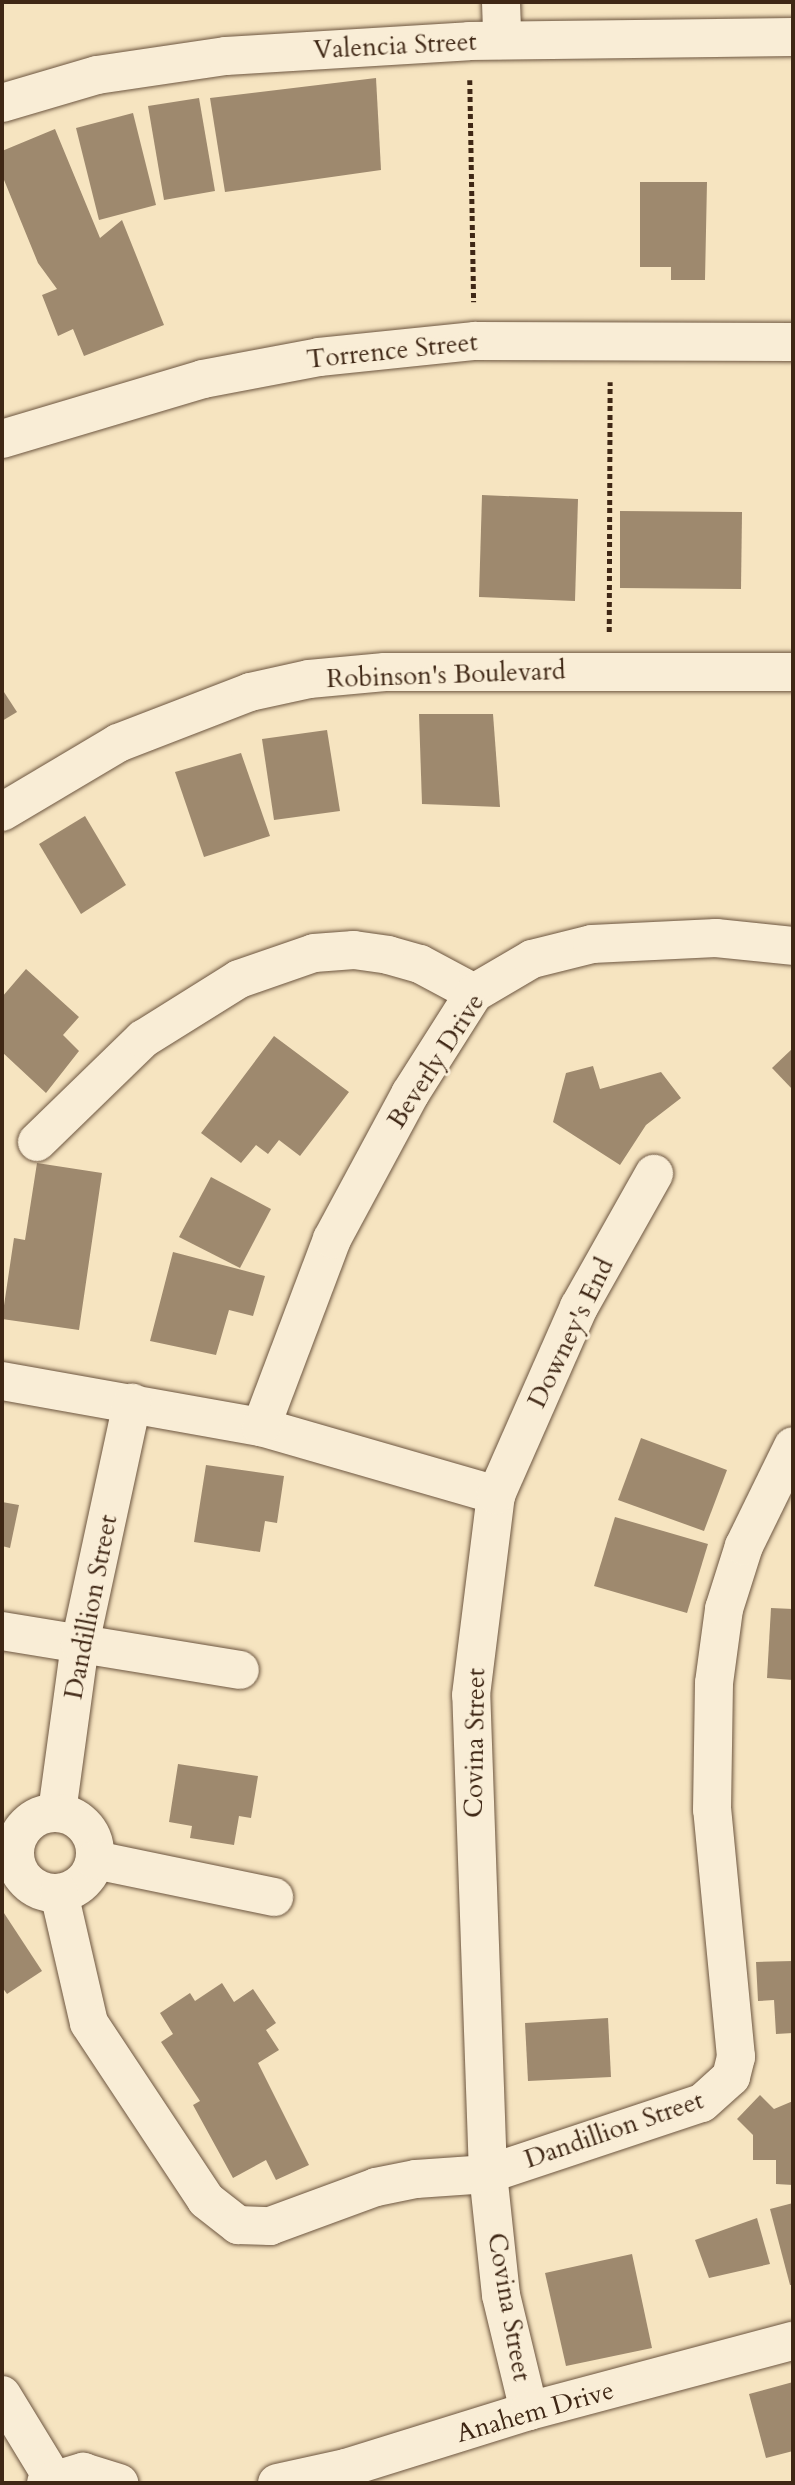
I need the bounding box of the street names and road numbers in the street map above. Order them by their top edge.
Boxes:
street label: Valencia Street [313,26,477,66]
street label: Torrence Street [305,327,479,375]
street label: Robinson's Boulevard [326,655,566,695]
street label: Beverly Drive [381,988,491,1134]
street label: Downey's End [521,1253,621,1413]
street label: Dandillion Street [58,1512,124,1702]
street label: Covina Street [458,1668,492,1818]
street label: Dandillion Street [520,2085,708,2175]
street label: Covina Street [481,2230,537,2384]
street label: Anahem Drive [453,2375,617,2449]

